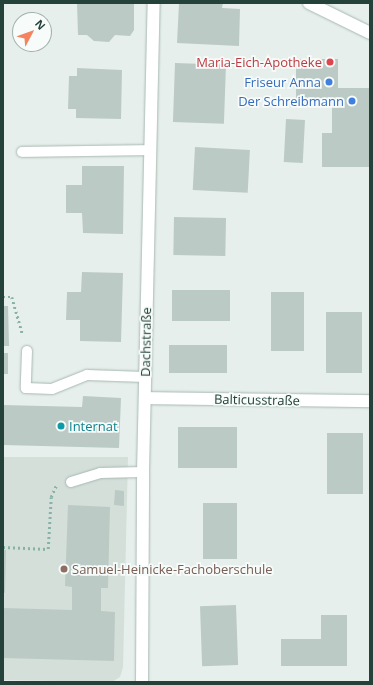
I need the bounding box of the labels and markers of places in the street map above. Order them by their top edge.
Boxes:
place label: Maria-Eich-Apotheke [196,54,322,70]
marker: Maria-Eich-Apotheke [325,57,335,67]
place label: Friseur Anna [244,74,321,90]
marker: Friseur Anna [324,77,334,87]
place label: Der Schreibmann [238,93,344,109]
marker: Der Schreibmann [347,96,357,106]
place label: Internat [69,418,118,434]
marker: Internat [56,421,66,431]
place label: Samuel-Heinicke-Fachoberschule [72,561,273,577]
marker: Samuel-Heinicke-Fachoberschule [59,564,69,574]

